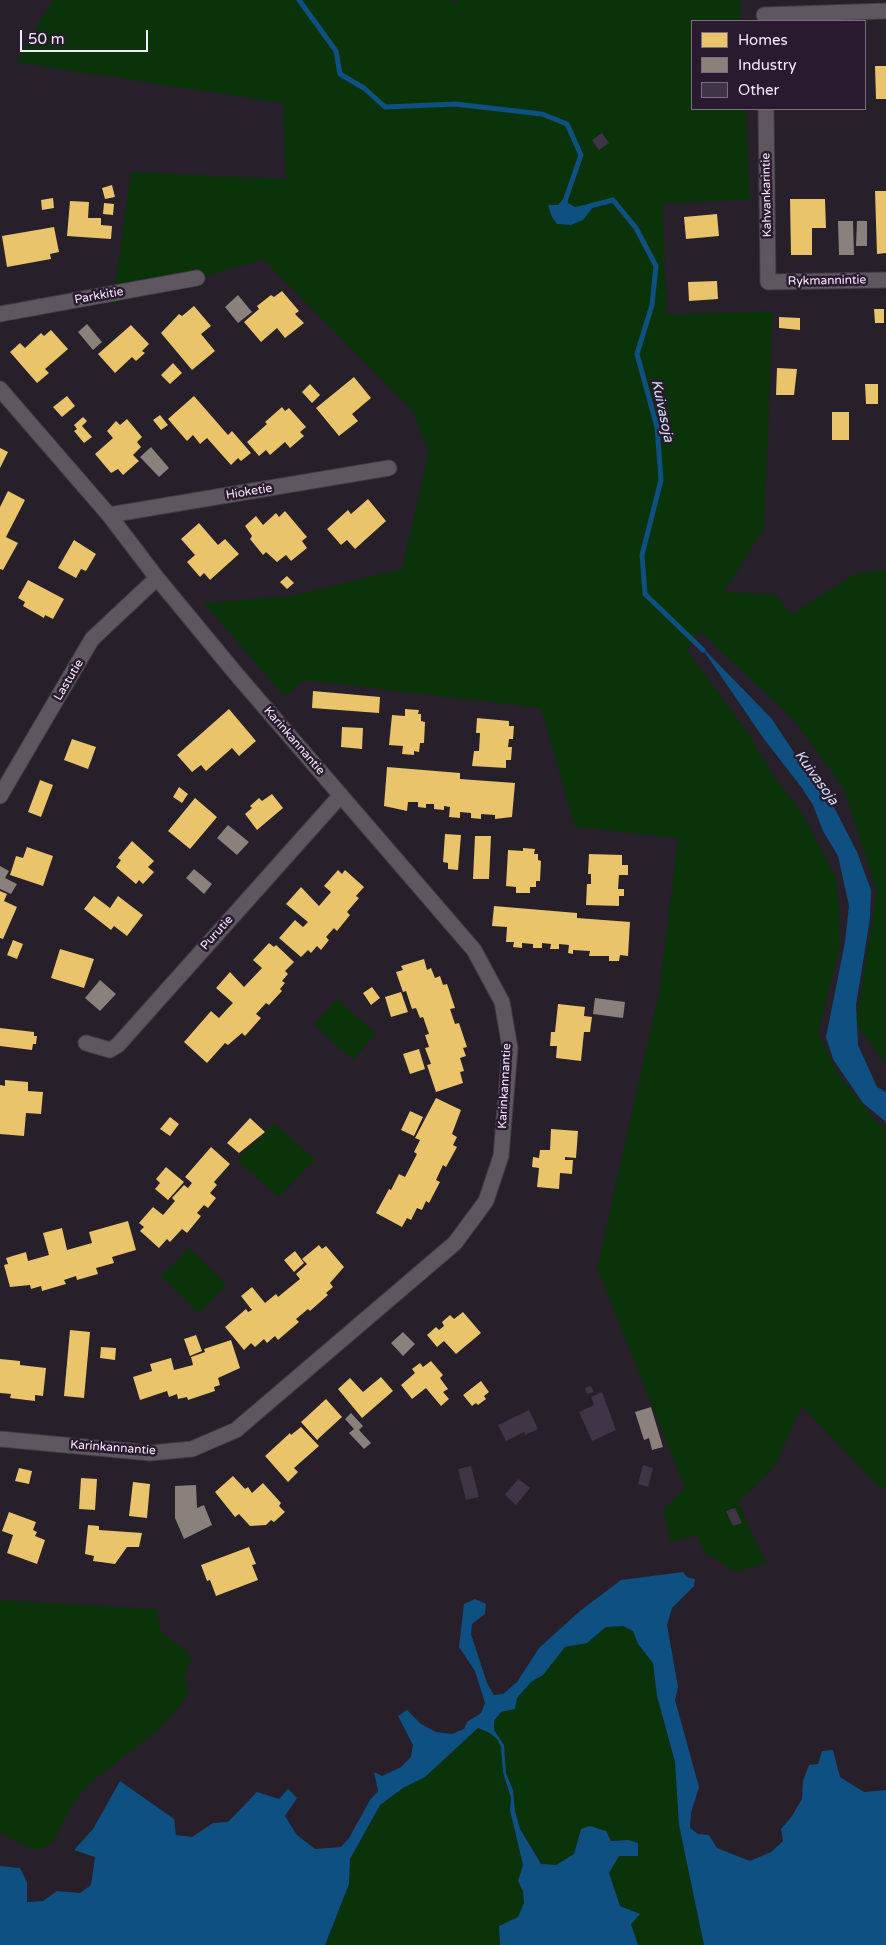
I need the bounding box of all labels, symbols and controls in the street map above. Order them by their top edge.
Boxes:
scale bar [22,20,150,52]
legend [691,20,866,110]
text: 50 m [28,30,65,48]
text: Homes [738,31,788,49]
text: Industry [738,56,797,74]
text: Other [738,81,779,99]
street label: Kahvankarintie [759,153,775,237]
street label: Rykmannintie [788,273,866,289]
street label: Parkkitie [73,285,125,307]
water label: Kuivasoja [647,378,677,444]
street label: Hioketie [225,481,273,503]
street label: Lastutie [51,657,87,703]
street label: Karinkannantie [260,704,328,778]
water label: Kuivasoja [791,747,841,809]
street label: Purutie [198,913,236,953]
street label: Karinkannantie [496,1043,514,1129]
street label: Karinkannantie [70,1438,156,1458]

